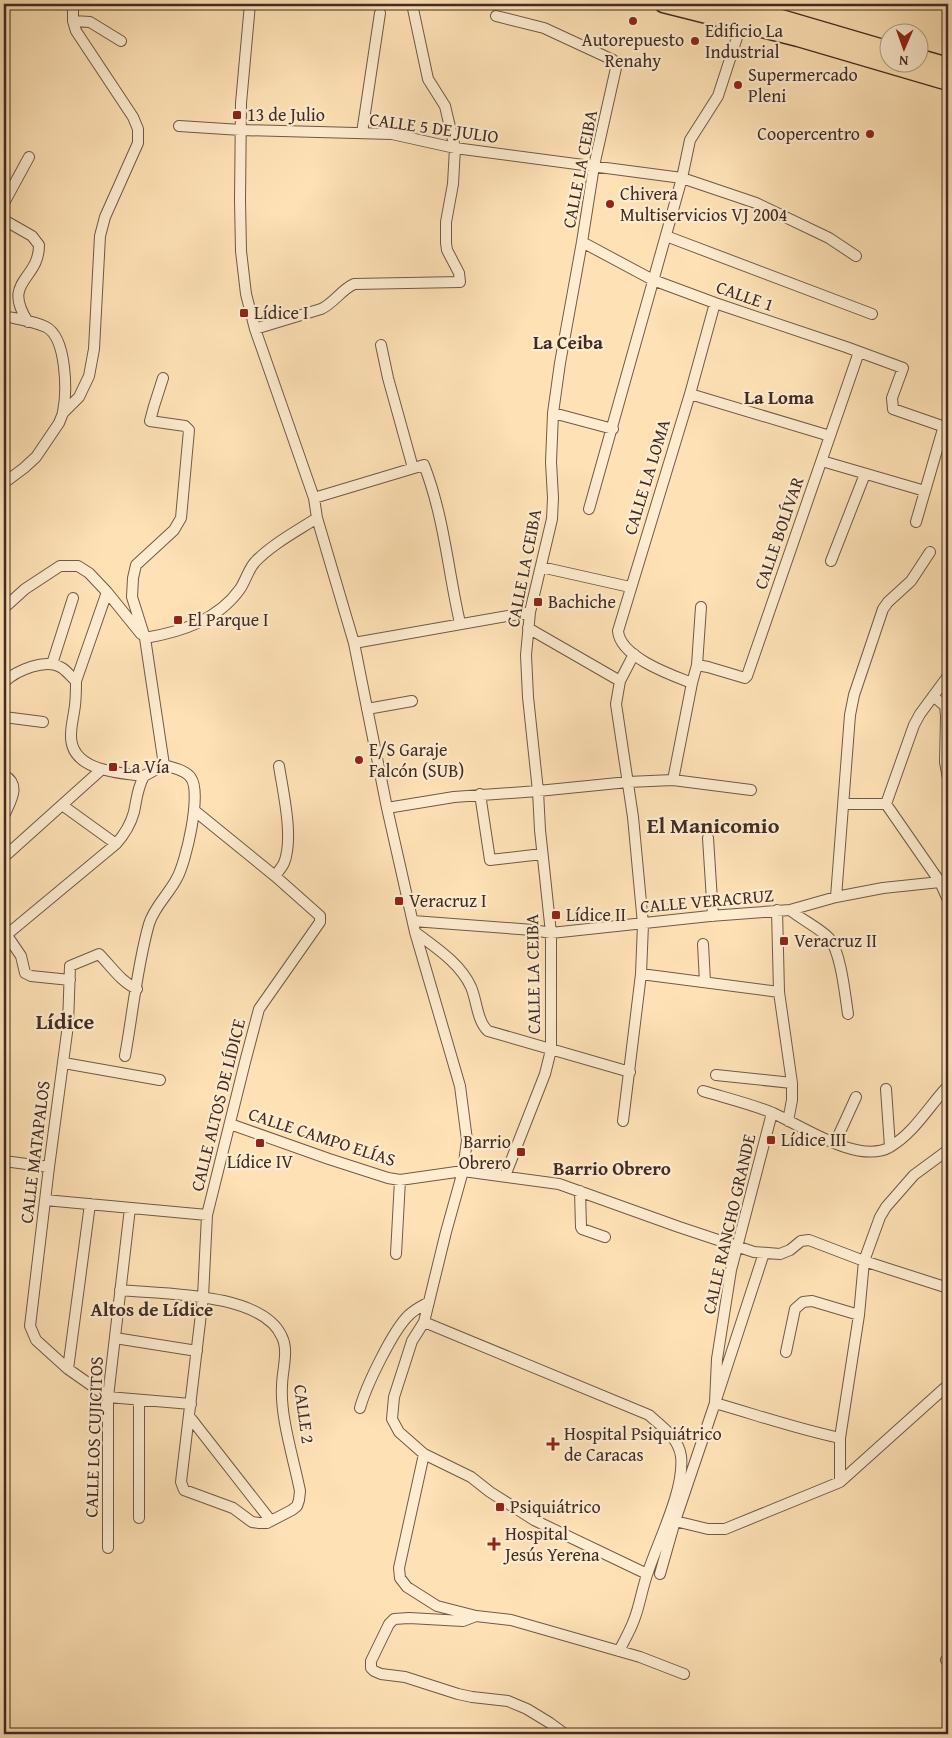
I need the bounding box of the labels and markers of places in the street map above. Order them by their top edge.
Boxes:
marker: Autorepuesto Renahy [627,15,639,27]
place label: Edificio La Industrial [705,17,784,65]
place label: Autorepuesto Renahy [582,26,684,74]
marker: Edificio La Industrial [689,35,701,47]
place label: Supermercado Pleni [748,61,858,109]
marker: Supermercado Pleni [732,79,744,91]
place label: 13 de Julio [247,101,325,128]
marker: 13 de Julio [231,109,243,121]
place label: Coopercentro [757,120,860,147]
marker: Coopercentro [864,128,876,140]
place label: Chivera Multiservicios VJ 2004 [620,180,787,228]
marker: Chivera Multiservicios VJ 2004 [604,198,616,210]
place label: Lídice I [254,299,308,326]
marker: Lídice I [238,307,250,319]
place label: Bachiche [548,588,616,615]
marker: Bachiche [532,596,544,608]
place label: El Parque I [188,606,269,633]
marker: El Parque I [172,614,184,626]
place label: E/S Garaje Falcón (SUB) [369,736,464,784]
place label: La Vía [123,753,170,780]
marker: E/S Garaje Falcón (SUB) [353,754,365,766]
marker: La Vía [107,761,119,773]
place label: Veracruz I [409,887,486,914]
marker: Veracruz I [393,895,405,907]
place label: Lídice II [566,901,626,928]
marker: Lídice II [550,909,562,921]
place label: Veracruz II [794,927,877,954]
marker: Veracruz II [778,935,790,947]
place label: Lídice III [781,1126,847,1153]
place label: Barrio Obrero [459,1128,511,1176]
marker: Lídice III [765,1134,777,1146]
marker: Lídice IV [254,1137,266,1149]
marker: Barrio Obrero [515,1146,527,1158]
place label: Lídice IV [227,1148,293,1175]
place label: Hospital Psiquiátrico de Caracas [564,1420,722,1468]
marker: Hospital Psiquiátrico de Caracas [546,1437,560,1451]
place label: Psiquiátrico [510,1493,601,1520]
marker: Psiquiátrico [494,1501,506,1513]
place label: Hospital Jesús Yerena [503,1520,600,1568]
marker: Hospital Jesús Yerena [487,1537,501,1551]

